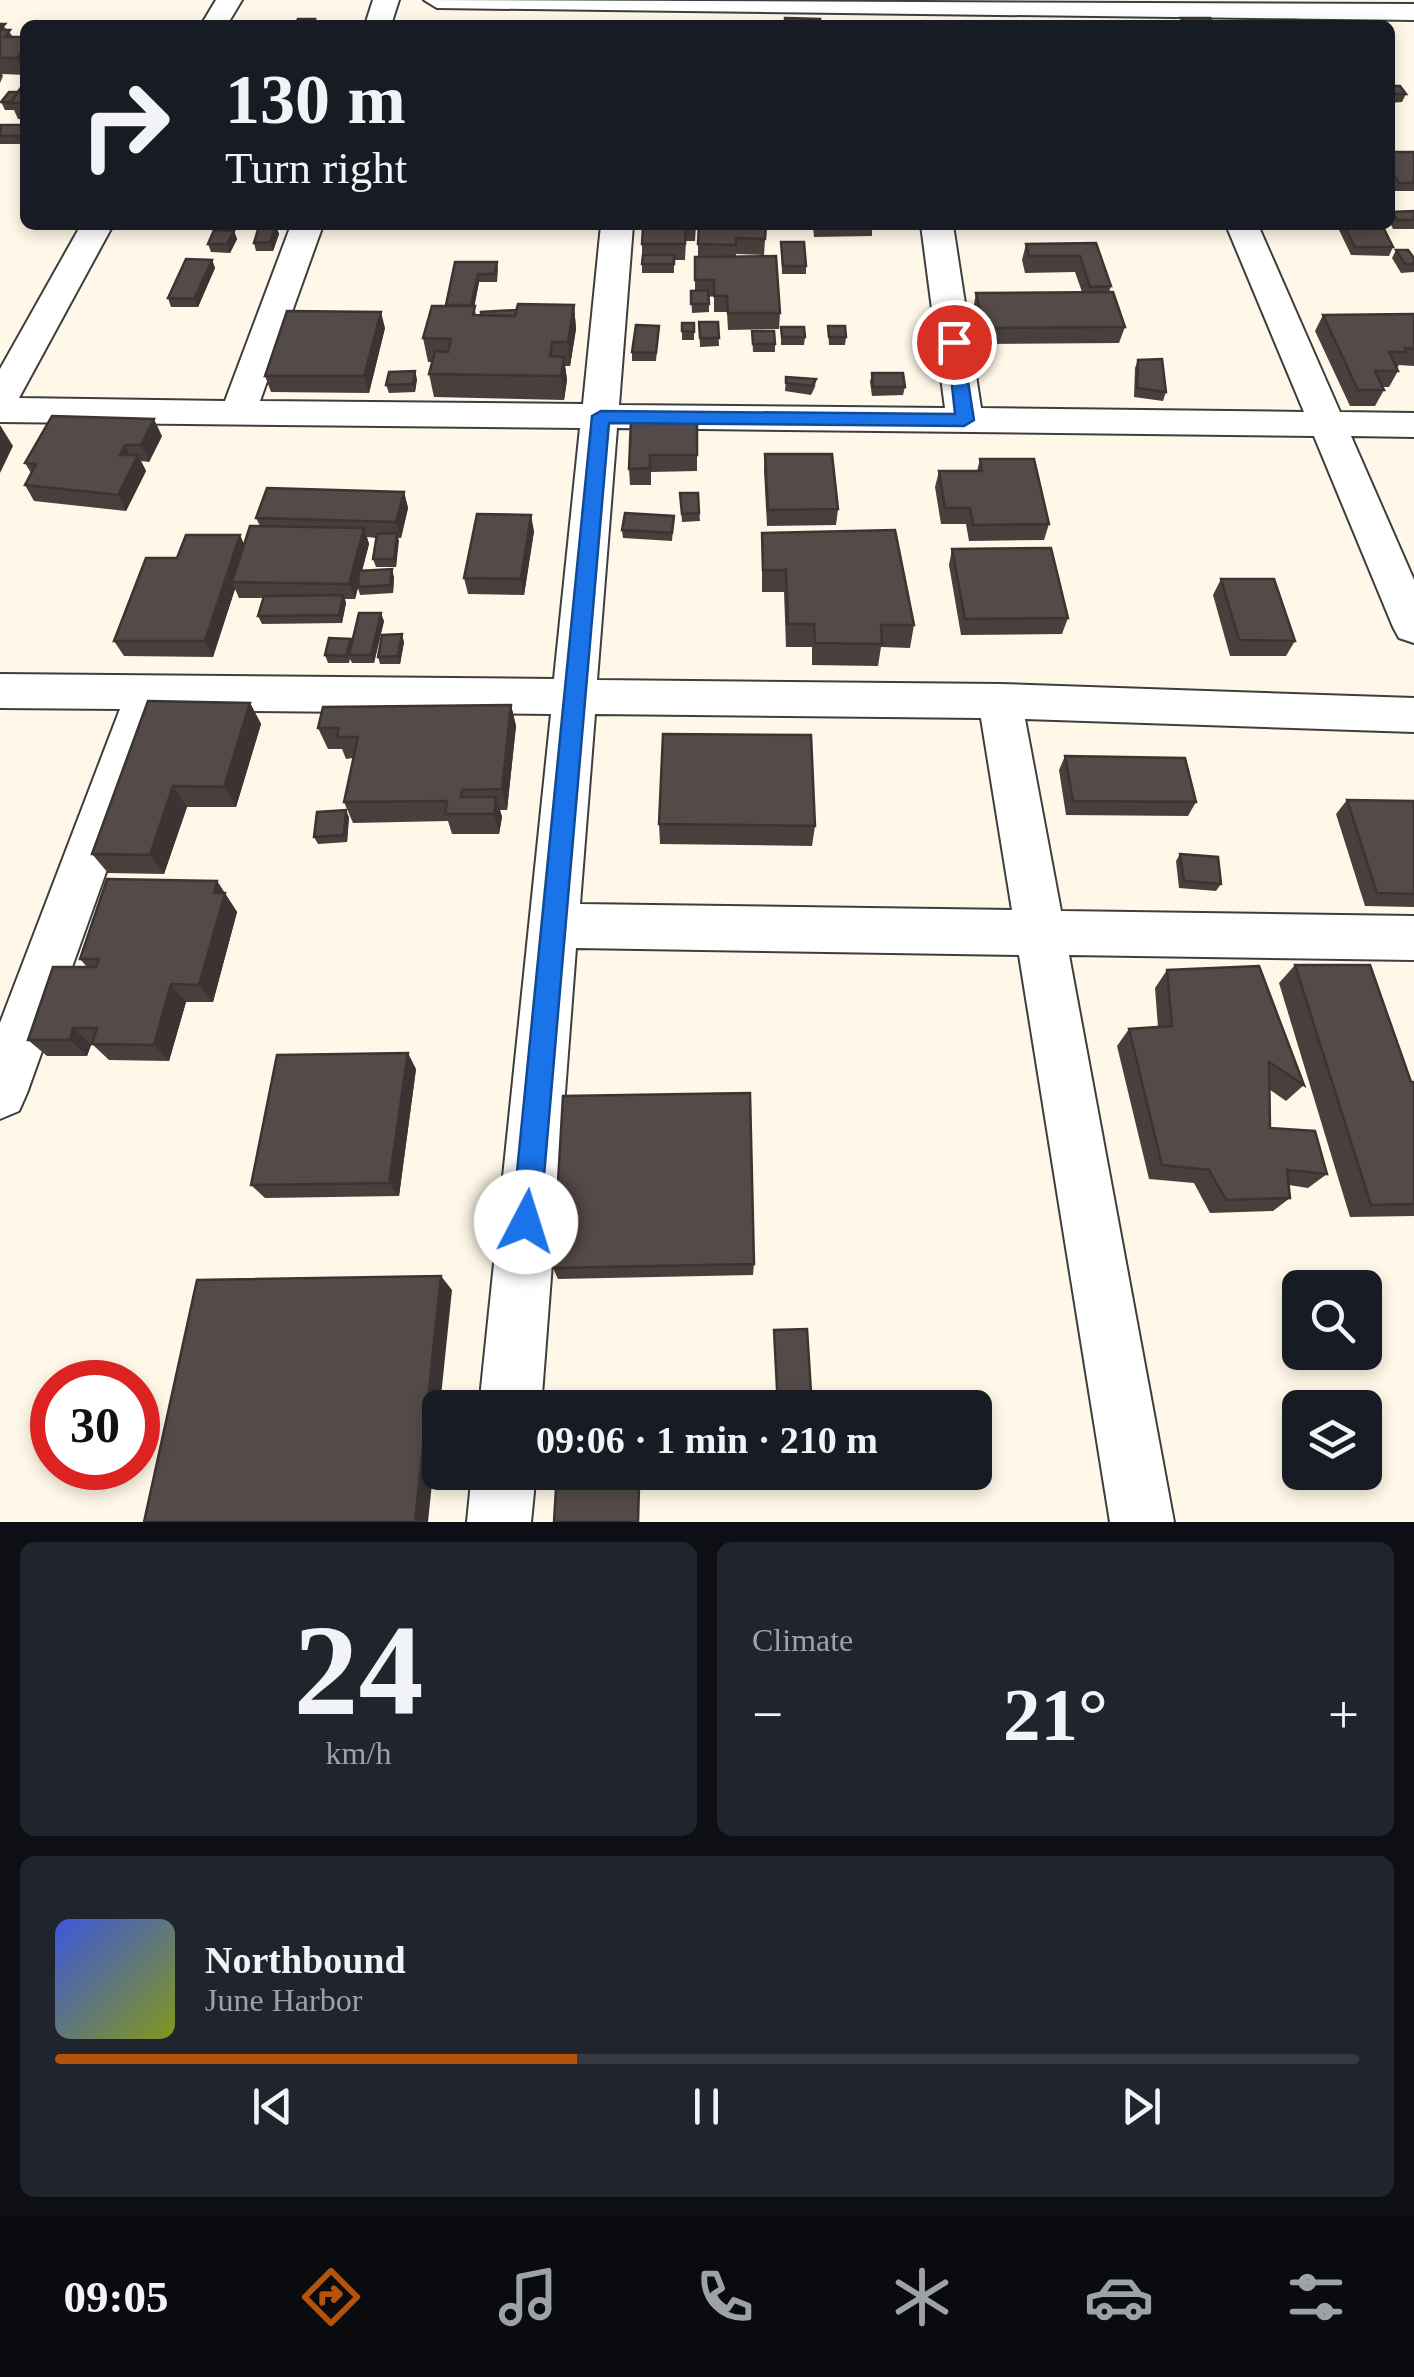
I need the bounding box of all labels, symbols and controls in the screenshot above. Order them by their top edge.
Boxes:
icon: right [60,60,190,190]
text: 130 m [225,61,406,138]
text: Turn right [225,143,407,193]
pin [912,300,997,385]
icon: arrive [927,315,982,370]
position arrow [474,1170,578,1274]
map controls [1282,1270,1382,1490]
button: search [1282,1270,1382,1370]
speed limit sign: 30 [30,1360,160,1490]
button: layers [1282,1390,1382,1490]
text: 09:06 · 1 min · 210 m [536,1419,878,1461]
text: 24 [294,1598,424,1742]
text: Climate [752,1622,853,1658]
text: 21° [1003,1673,1108,1756]
text: − [752,1684,783,1745]
text: + [1328,1684,1359,1745]
text: km/h [326,1735,391,1771]
text: Northbound [205,1939,406,1981]
text: June Harbor [205,1982,362,2018]
icon: previous [245,2079,300,2134]
icon: pause [679,2079,734,2134]
icon: next [1114,2079,1169,2134]
icon: directions [296,2262,366,2332]
icon: music [493,2262,563,2332]
icon: phone [690,2262,760,2332]
icon: climate [887,2262,957,2332]
icon: car [1084,2262,1154,2332]
icon: filters [1281,2262,1351,2332]
text: 09:05 [64,2272,169,2322]

